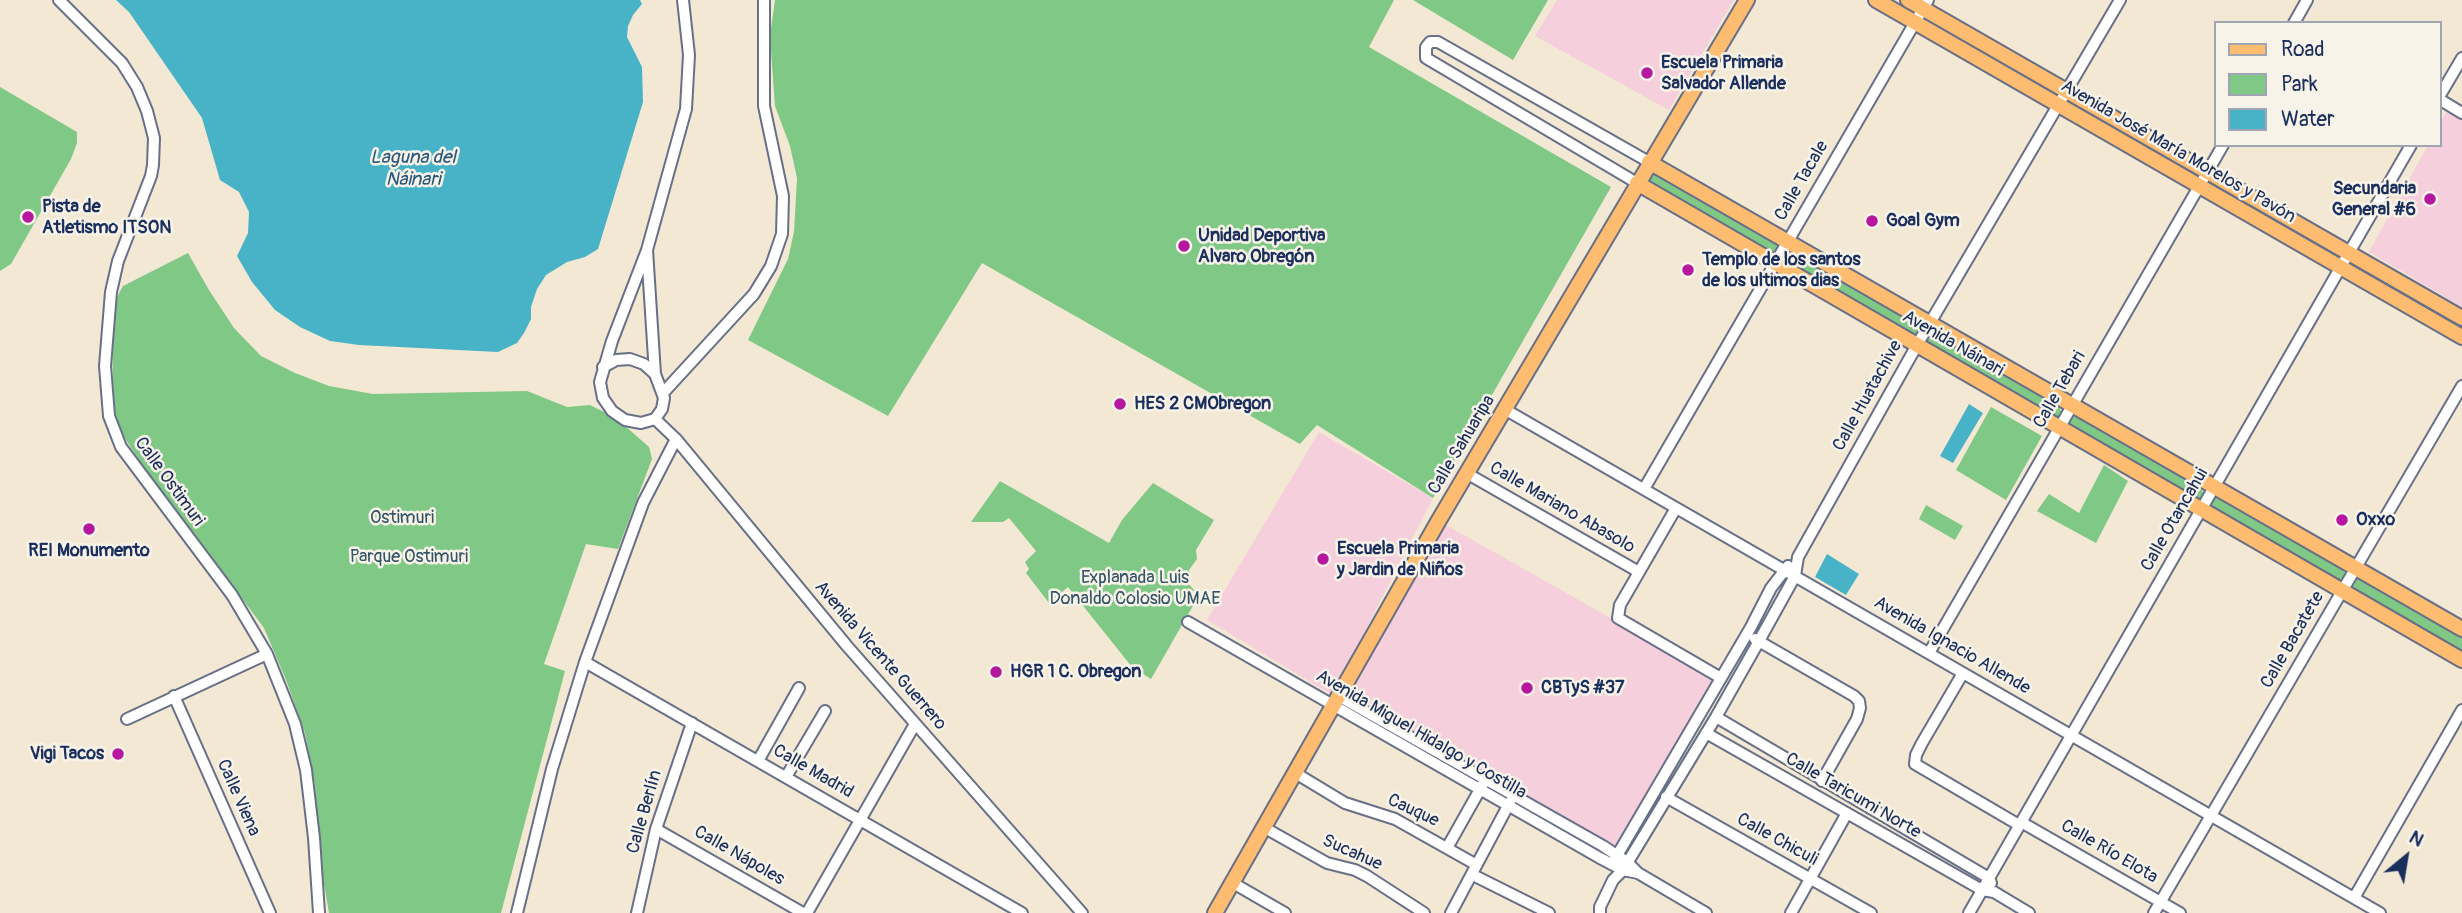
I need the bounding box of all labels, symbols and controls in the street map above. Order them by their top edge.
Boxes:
legend [2214,21,2441,147]
text: Road [2281,36,2325,63]
place label: Escuela Primaria Salvador Allende [1661,52,1786,94]
marker: Escuela Primaria Salvador Allende [1639,65,1655,81]
text: Park [2281,71,2318,98]
street label: Avenida José María Morelos y Pavón [2057,76,2299,228]
text: Water [2281,106,2334,133]
street label: Calle Tacale [1770,137,1834,225]
water label: Laguna del Náinari [370,147,456,191]
place label: Secundaria General #6 [2332,178,2416,220]
marker: Secundaria General #6 [2422,191,2438,207]
place label: Pista de Atletismo ITSON [42,196,171,238]
marker: Pista de Atletismo ITSON [20,209,36,225]
place label: Goal Gym [1886,210,1960,232]
marker: Goal Gym [1864,213,1880,229]
place label: Unidad Deportiva Alvaro Obregón [1198,225,1325,268]
marker: Unidad Deportiva Alvaro Obregón [1176,238,1192,254]
place label: Templo de los santos de los ultimos dias [1702,249,1860,292]
marker: Templo de los santos de los ultimos dias [1680,262,1696,278]
street label: Avenida Náinari [1898,306,2008,382]
street label: Calle Huatachive [1829,337,1907,455]
street label: Calle Tebari [2029,348,2091,432]
street label: Calle Sahuaripa [1424,391,1500,499]
place label: HES 2 CMObregon [1134,393,1271,415]
marker: HES 2 CMObregon [1112,396,1128,412]
street label: Calle Ostimuri [129,433,209,531]
street label: Calle Mariano Abasolo [1485,458,1639,558]
street label: Calle Otancahui [2137,464,2213,576]
park label: Ostimuri [370,507,434,529]
place label: Oxxo [2356,509,2395,531]
marker: Oxxo [2334,512,2350,528]
marker: REI Monumento [81,521,97,537]
place label: Escuela Primaria y Jardin de Niños [1337,538,1463,580]
place label: REI Monumento [28,540,150,562]
park label: Parque Ostimuri [350,546,468,568]
marker: Escuela Primaria y Jardin de Niños [1315,551,1331,567]
park label: Explanada Luis Donaldo Colosio UMAE [1049,567,1221,610]
street label: Avenida Vicente Guerrero [809,577,951,735]
street label: Calle Bacatete [2256,588,2330,692]
street label: Avenida Ignacio Allende [1870,592,2034,700]
place label: HGR 1 C. Obregon [1010,661,1141,683]
marker: HGR 1 C. Obregon [988,664,1004,680]
street label: Avenida Miguel Hidalgo y Costilla [1312,666,1530,804]
place label: CBTyS #37 [1541,677,1625,699]
marker: CBTyS #37 [1519,680,1535,696]
street label: Calle Madrid [769,740,857,804]
place label: Vigi Tacos [30,743,104,765]
marker: Vigi Tacos [110,746,126,762]
street label: Calle Taricumi Norte [1781,748,1925,844]
street label: Calle Viena [211,756,265,840]
street label: Calle Berlín [623,768,667,856]
street label: Cauque [1384,790,1442,832]
street label: Calle Chiculi [1733,809,1821,871]
street label: Calle Río Elota [2056,815,2162,889]
street label: Calle Nápoles [690,821,788,891]
north arrow [2371,822,2441,892]
text: N [2405,825,2428,852]
street label: Sucahue [1319,830,1385,876]

